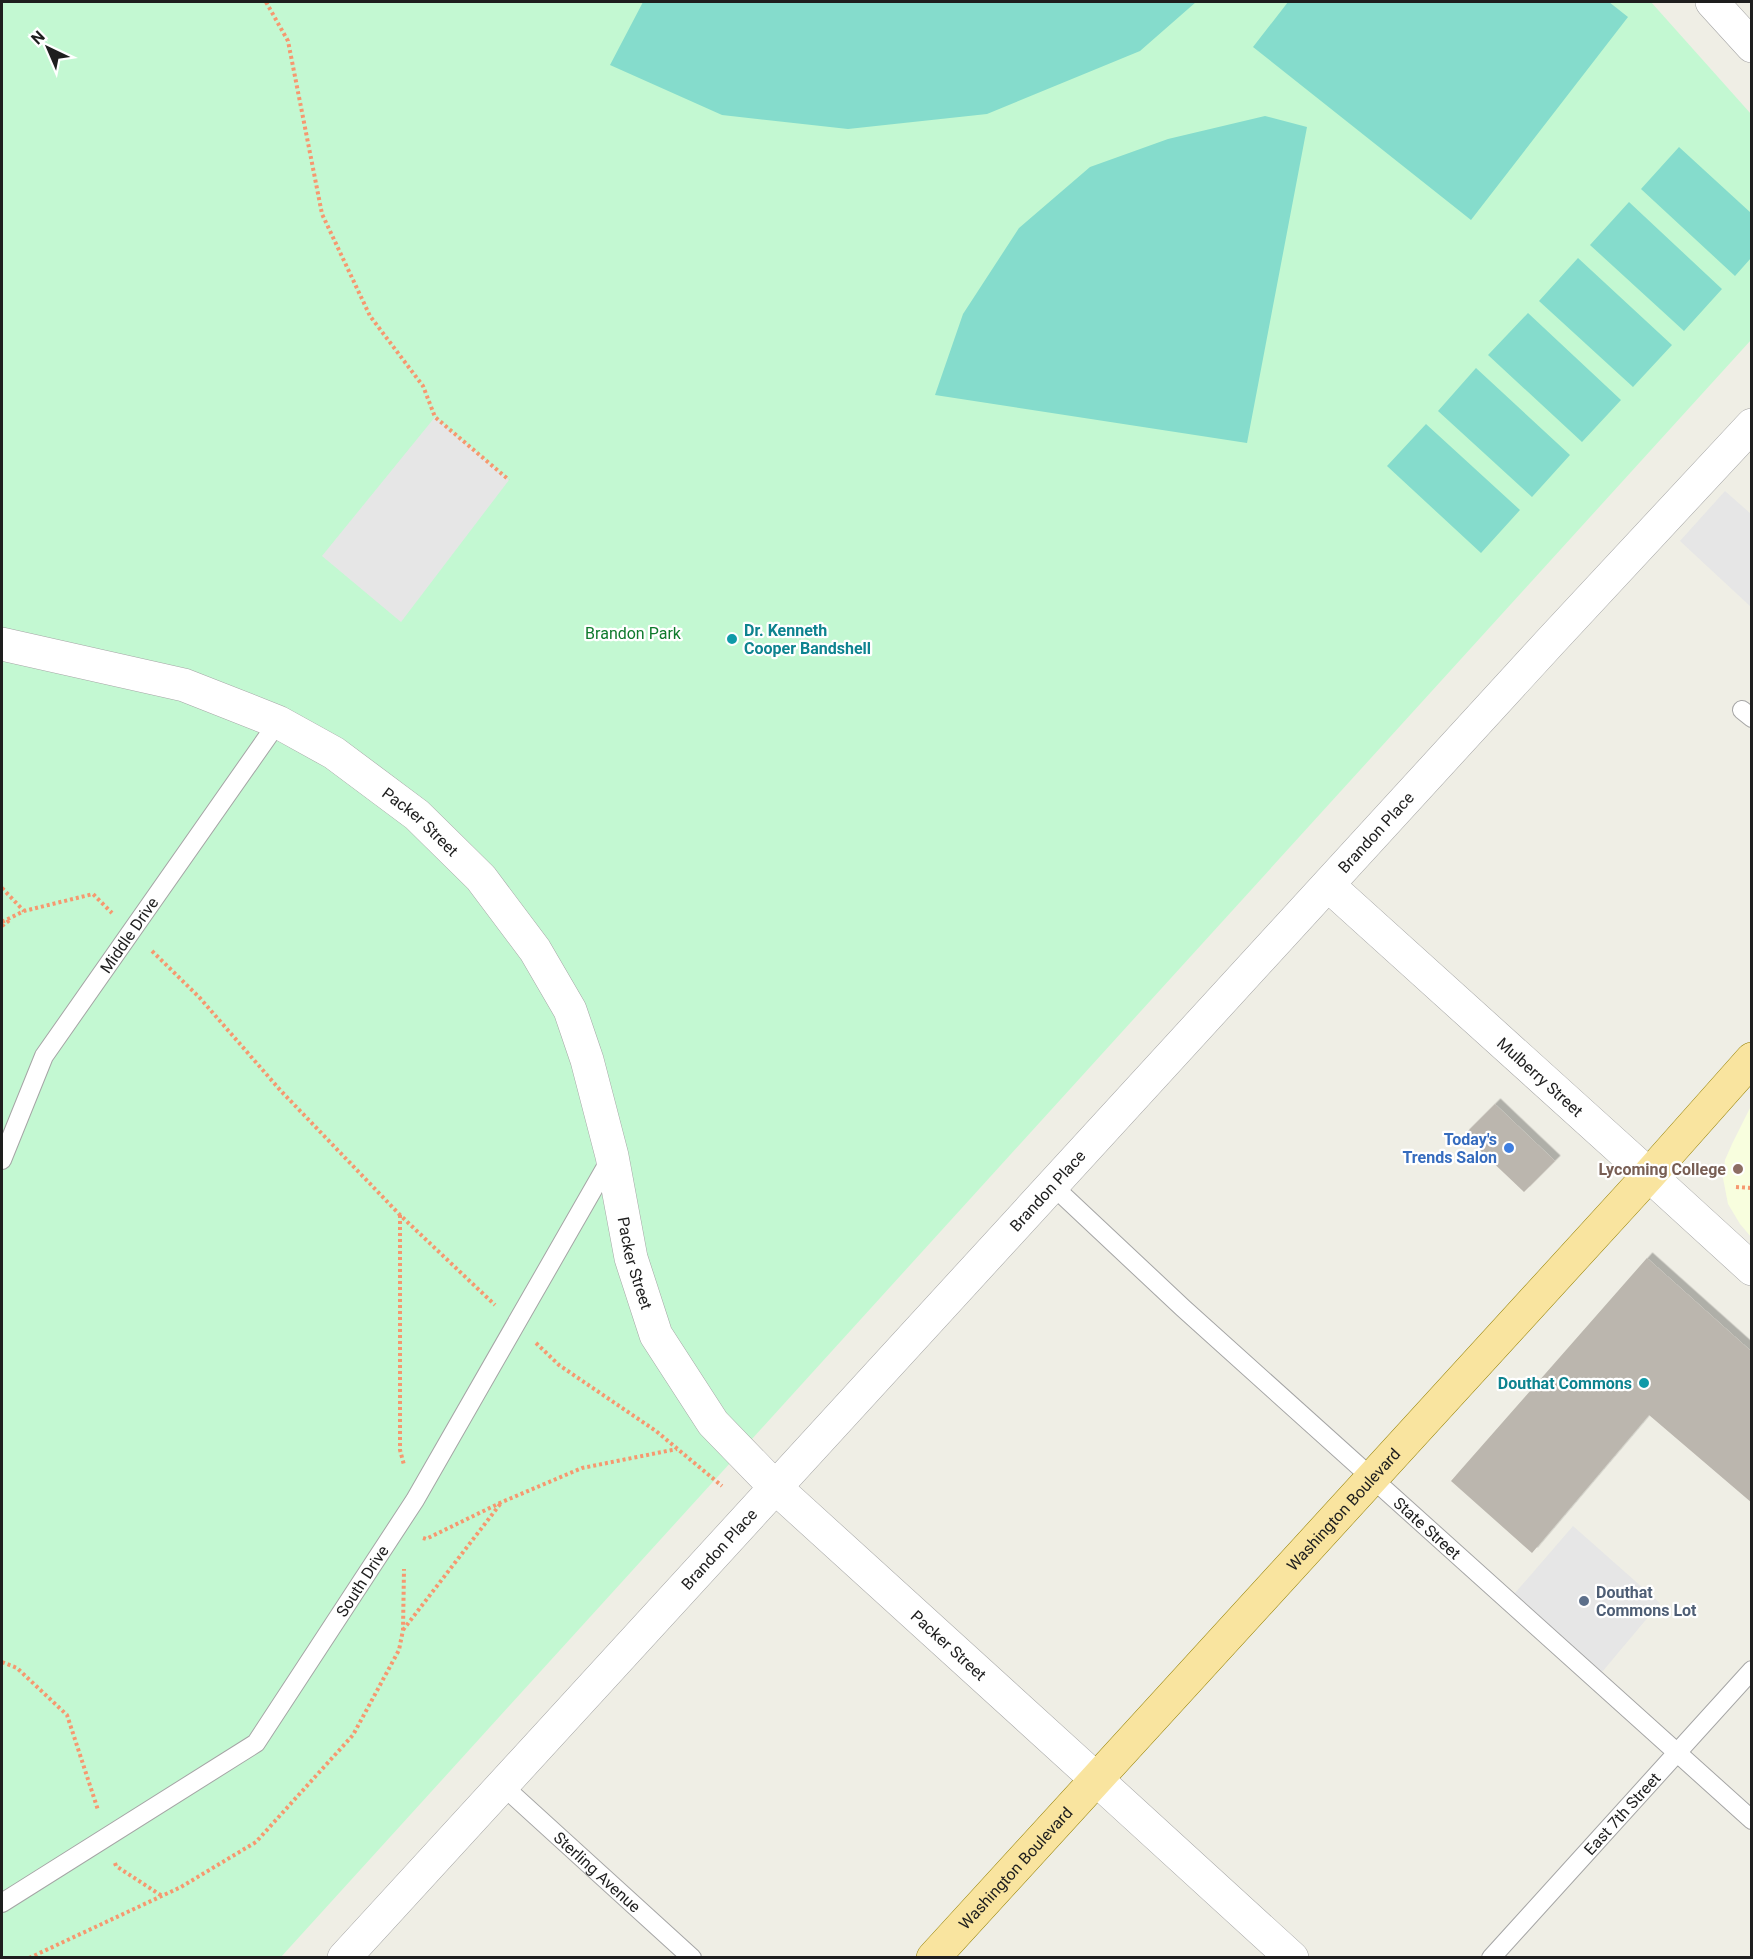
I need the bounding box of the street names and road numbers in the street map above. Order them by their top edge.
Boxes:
street label: Packer Street [378,783,462,860]
street label: Brandon Place [1334,788,1418,877]
street label: Middle Drive [96,894,162,977]
street label: Mulberry Street [1493,1034,1587,1121]
street label: Brandon Place [1006,1146,1090,1235]
street label: Packer Street [614,1215,656,1312]
street label: Washington Boulevard [1283,1444,1404,1575]
street label: State Street [1390,1493,1464,1563]
street label: Brandon Place [678,1505,761,1594]
street label: South Drive [332,1542,393,1620]
street label: Packer Street [907,1606,990,1684]
street label: East 7th Street [1580,1769,1664,1859]
street label: Washington Boulevard [955,1803,1076,1933]
street label: Sterling Avenue [550,1828,644,1916]

